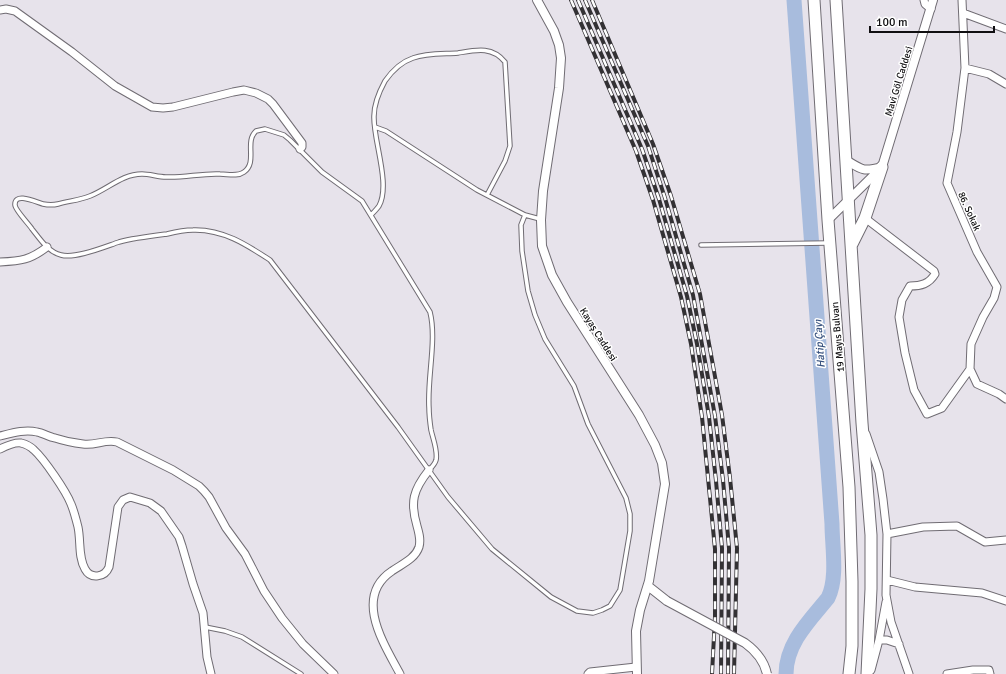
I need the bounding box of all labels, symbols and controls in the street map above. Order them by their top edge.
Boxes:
scale bar [870,8,994,34]
text: 100 m [876,15,908,30]
street label: Mavi Göl Caddesi [883,45,915,118]
street label: 86. Sokak [955,190,983,233]
street label: 19 Mayıs Bulvarı [829,301,847,373]
street label: Kayaş Caddesi [577,306,619,363]
water label: Hatip Çayı [811,318,828,369]

